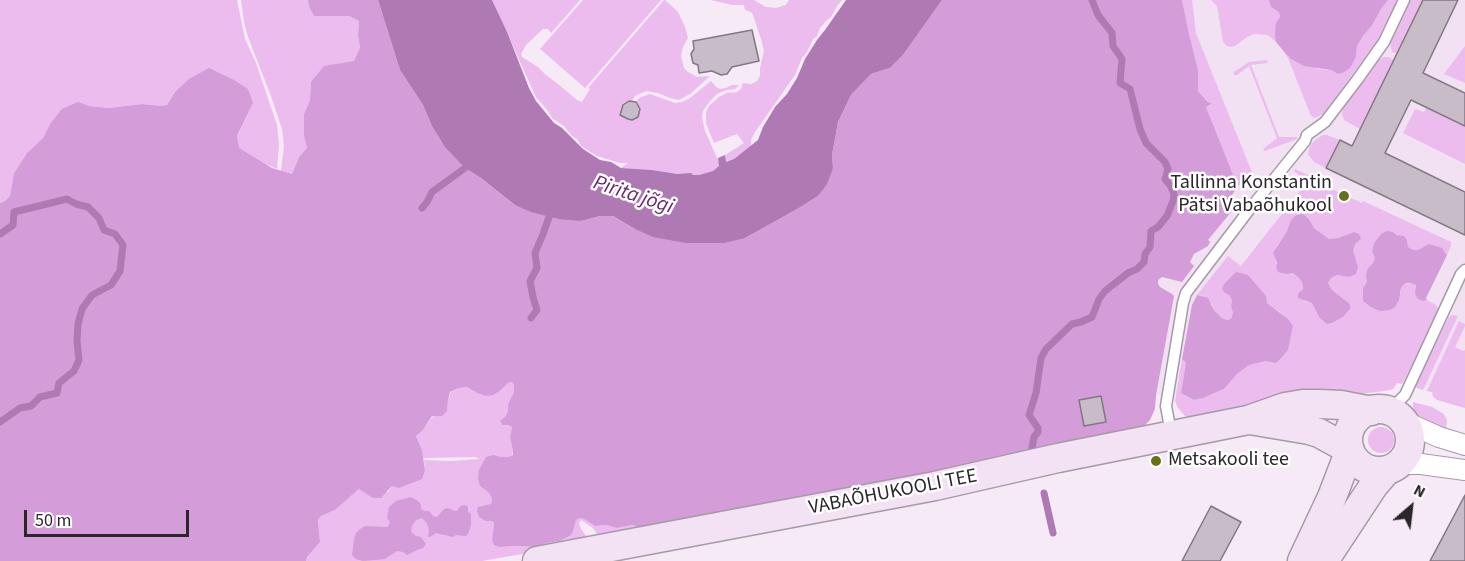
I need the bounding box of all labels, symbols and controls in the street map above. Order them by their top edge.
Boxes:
water label: Pirita jõgi [590,171,676,221]
place label: Tallinna Konstantin Pätsi Vabaõhukool [1170,172,1332,219]
marker: Tallinna Konstantin Pätsi Vabaõhukool [1337,189,1351,203]
place label: Metsakooli tee [1168,449,1289,473]
marker: Metsakooli tee [1149,454,1163,468]
street label: VABAÕHUKOOLI TEE [807,465,979,521]
north arrow [1381,477,1441,537]
text: N [1410,479,1429,503]
scale bar [27,498,192,536]
text: 50 m [35,508,71,533]

